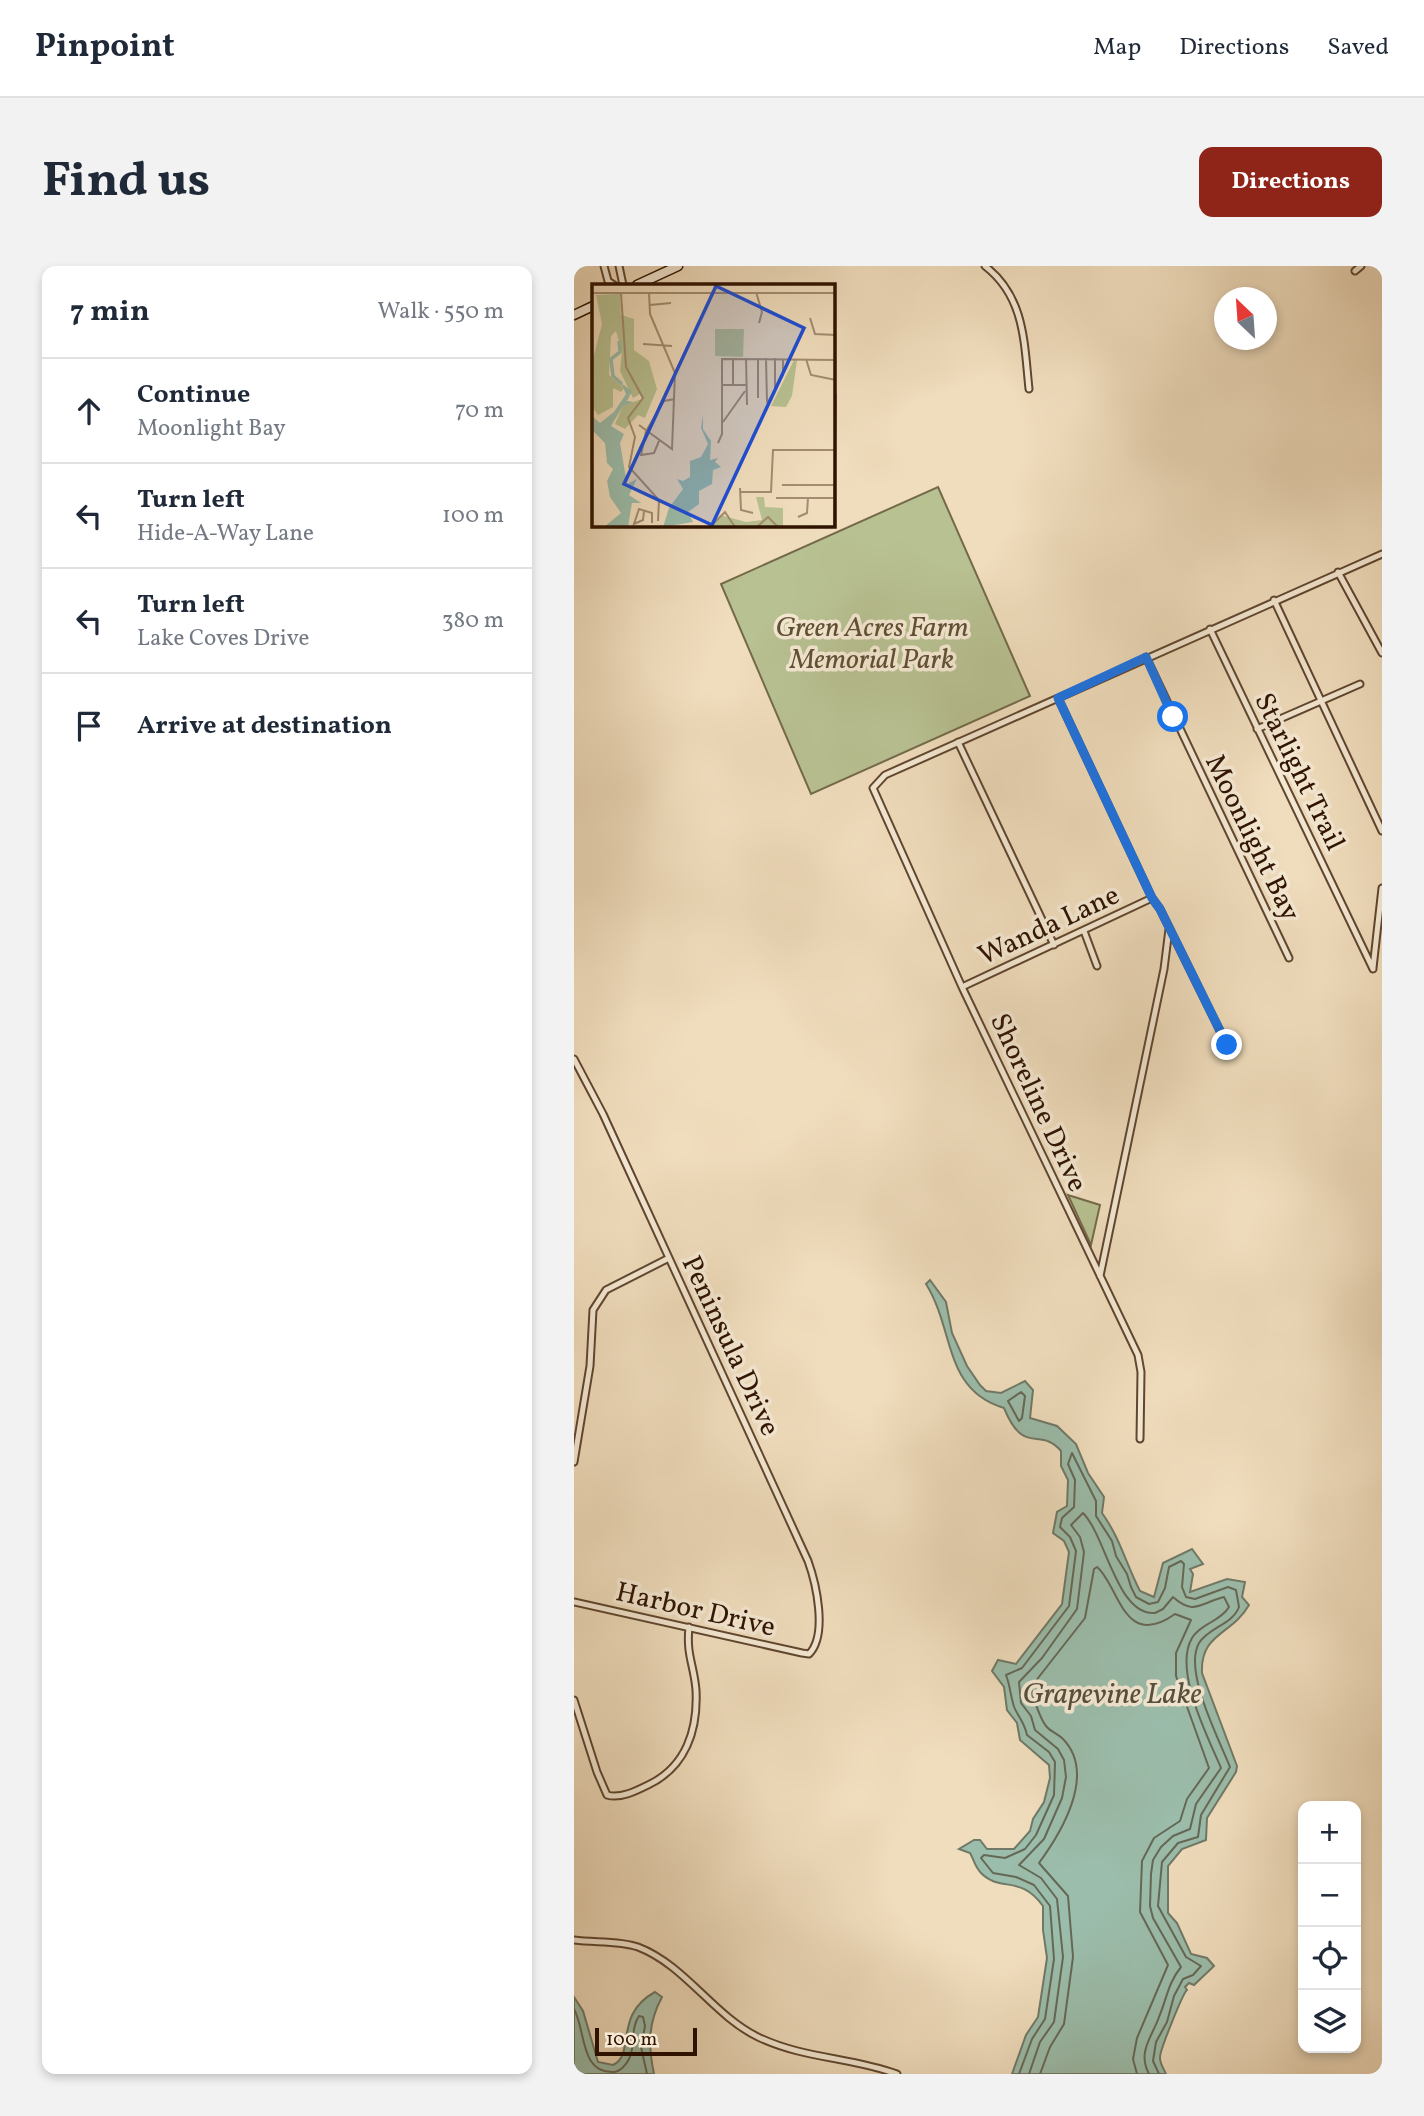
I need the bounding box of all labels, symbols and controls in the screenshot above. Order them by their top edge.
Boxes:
text: Pinpoint [35,25,175,71]
text: Map [1093,31,1141,65]
text: Directions [1179,31,1289,65]
text: Saved [1327,31,1389,65]
button: Directions [1199,147,1382,217]
text: Find us [42,148,210,217]
inset map [592,284,835,527]
north arrow [1214,287,1277,350]
text: 7 min [70,291,150,333]
text: Walk · 550 m [378,296,504,328]
text: Continue [137,377,250,413]
icon: ahead [70,392,108,430]
text: 70 m [455,395,504,427]
text: Moonlight Bay [137,413,286,445]
text: Turn left [137,482,245,518]
icon: left [70,497,108,535]
text: 100 m [442,500,504,532]
text: Hide-A-Way Lane [137,518,314,550]
text: Turn left [137,587,245,623]
icon: left [70,602,108,640]
text: 380 m [442,605,504,637]
park label: Green Acres Farm Memorial Park [776,609,968,680]
text: Lake Coves Drive [137,623,309,655]
street label: Starlight Trail [1244,687,1354,858]
route start [1157,701,1188,732]
icon: arrive [70,707,108,745]
text: Arrive at destination [137,708,392,744]
street label: Moonlight Bay [1195,748,1309,928]
street label: Wanda Lane [972,877,1126,976]
street label: Shoreline Drive [979,1007,1096,1199]
route end [1211,1029,1242,1060]
street label: Peninsula Drive [671,1249,789,1443]
street label: Harbor Drive [612,1573,779,1648]
water label: Grapevine Lake [1023,1674,1202,1716]
map controls [1298,1801,1361,2053]
button: + [1298,1801,1361,1864]
button: − [1298,1864,1361,1927]
button: locate [1298,1927,1361,1990]
button: layers [1298,1990,1361,2053]
scale bar [595,2025,696,2057]
text: 100 m [606,2027,657,2053]

